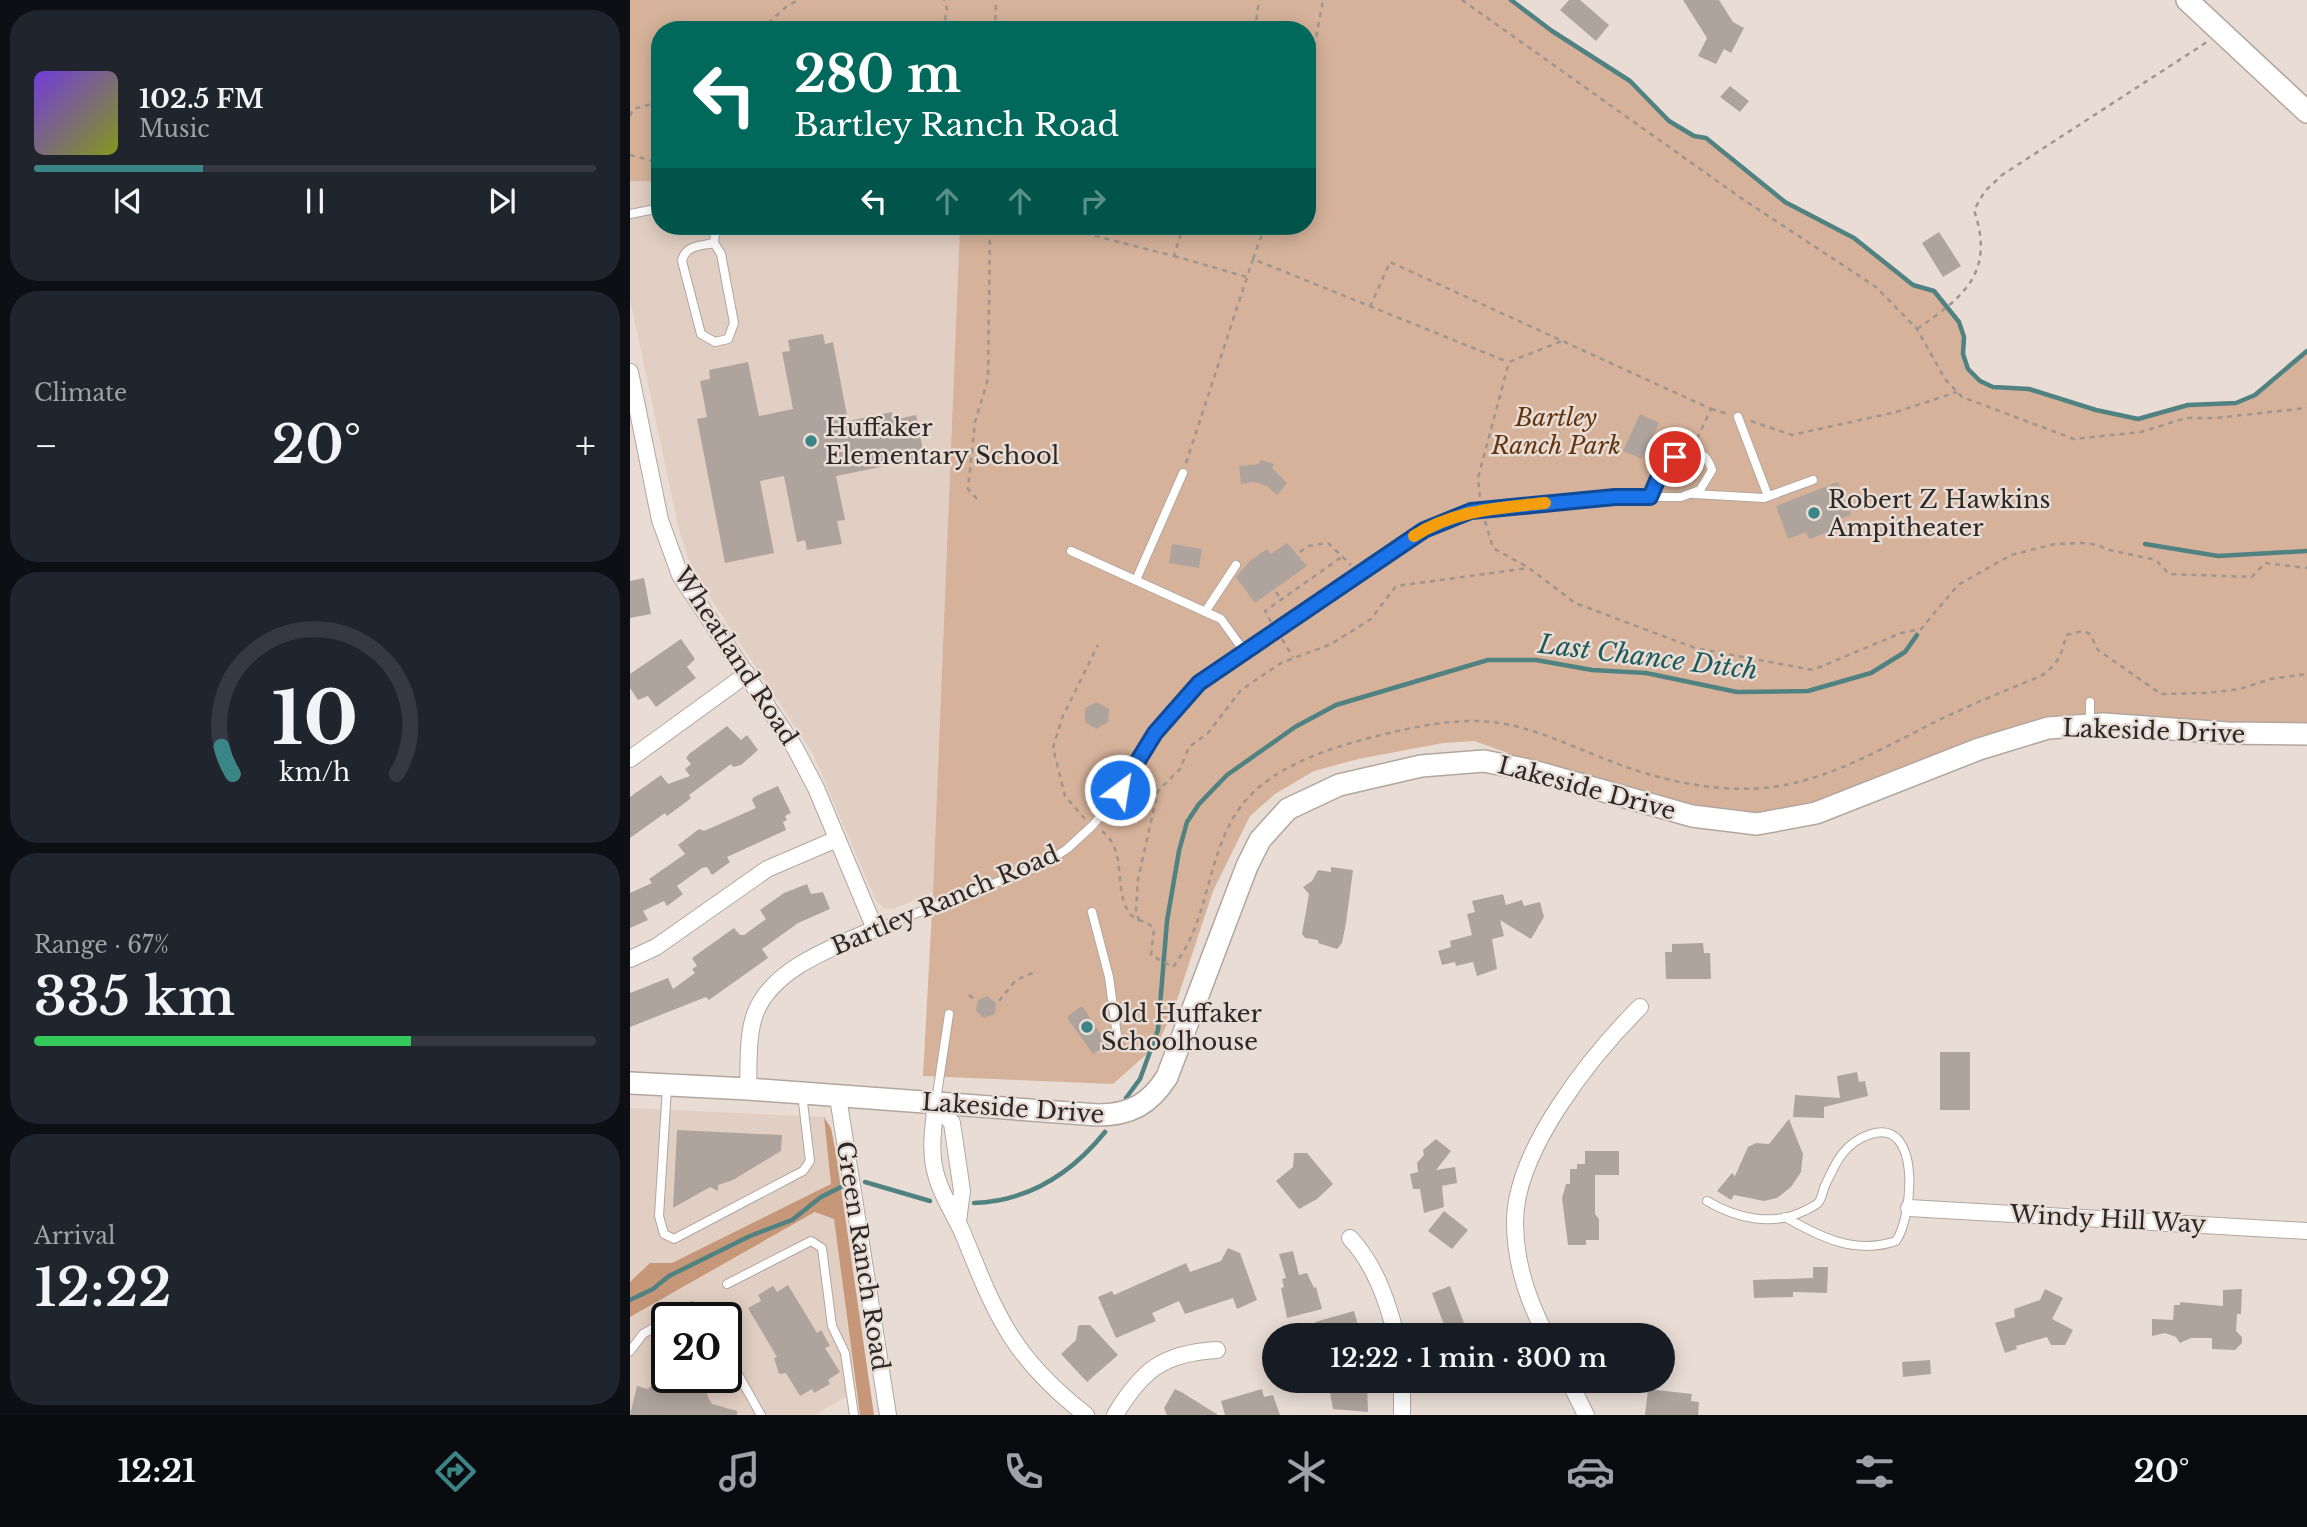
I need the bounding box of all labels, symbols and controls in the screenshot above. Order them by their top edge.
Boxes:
text: 280 m [794,44,961,105]
icon: left [679,49,770,140]
text: 102.5 FM [139,83,264,115]
text: Bartley Ranch Road [794,105,1119,145]
text: Music [139,115,210,143]
icon: previous [109,182,147,220]
icon: pause [296,182,334,220]
icon: next [483,182,521,220]
icon: left [855,182,893,220]
icon: ahead [928,182,966,220]
icon: ahead [1001,182,1039,220]
icon: right [1074,182,1112,220]
text: Climate [34,379,127,407]
park label: Bartley Ranch Park [1490,403,1621,460]
text: 20° [272,413,361,477]
place label: Huffaker Elementary School [825,413,1060,470]
text: − [34,422,58,469]
text: + [575,422,596,469]
pin [1645,427,1705,487]
marker: Huffaker Elementary School [803,433,819,449]
icon: arrive [1656,438,1694,476]
place label: Robert Z Hawkins Ampitheater [1827,485,2050,542]
marker: Robert Z Hawkins Ampitheater [1806,505,1822,521]
street label: Wheatland Road [667,561,804,750]
water label: Last Chance Ditch [1535,628,1760,686]
text: 10 [272,673,358,764]
street label: Lakeside Drive [2062,713,2246,749]
street label: Lakeside Drive [1495,750,1679,826]
position arrow [1083,753,1157,827]
text: km/h [280,756,350,787]
street label: Bartley Ranch Road [827,839,1063,961]
text: Range · 67% [34,931,169,959]
text: 335 km [34,965,235,1029]
place label: Old Huffaker Schoolhouse [1101,999,1263,1056]
marker: Old Huffaker Schoolhouse [1079,1019,1095,1035]
street label: Lakeside Drive [921,1087,1105,1129]
street label: Green Ranch Road [831,1139,895,1373]
street label: Windy Hill Way [2008,1199,2208,1239]
text: Arrival [34,1222,115,1250]
text: 12:22 [34,1256,171,1320]
speed limit sign: 20 [651,1302,742,1393]
text: 12:22 · 1 min · 300 m [1330,1342,1607,1374]
icon: directions [431,1447,480,1496]
icon: music [715,1447,764,1496]
icon: phone [999,1447,1048,1496]
icon: climate [1282,1447,1331,1496]
icon: car [1566,1447,1615,1496]
icon: filters [1850,1447,1899,1496]
text: 12:21 [117,1451,196,1491]
text: 20° [2134,1451,2190,1491]

